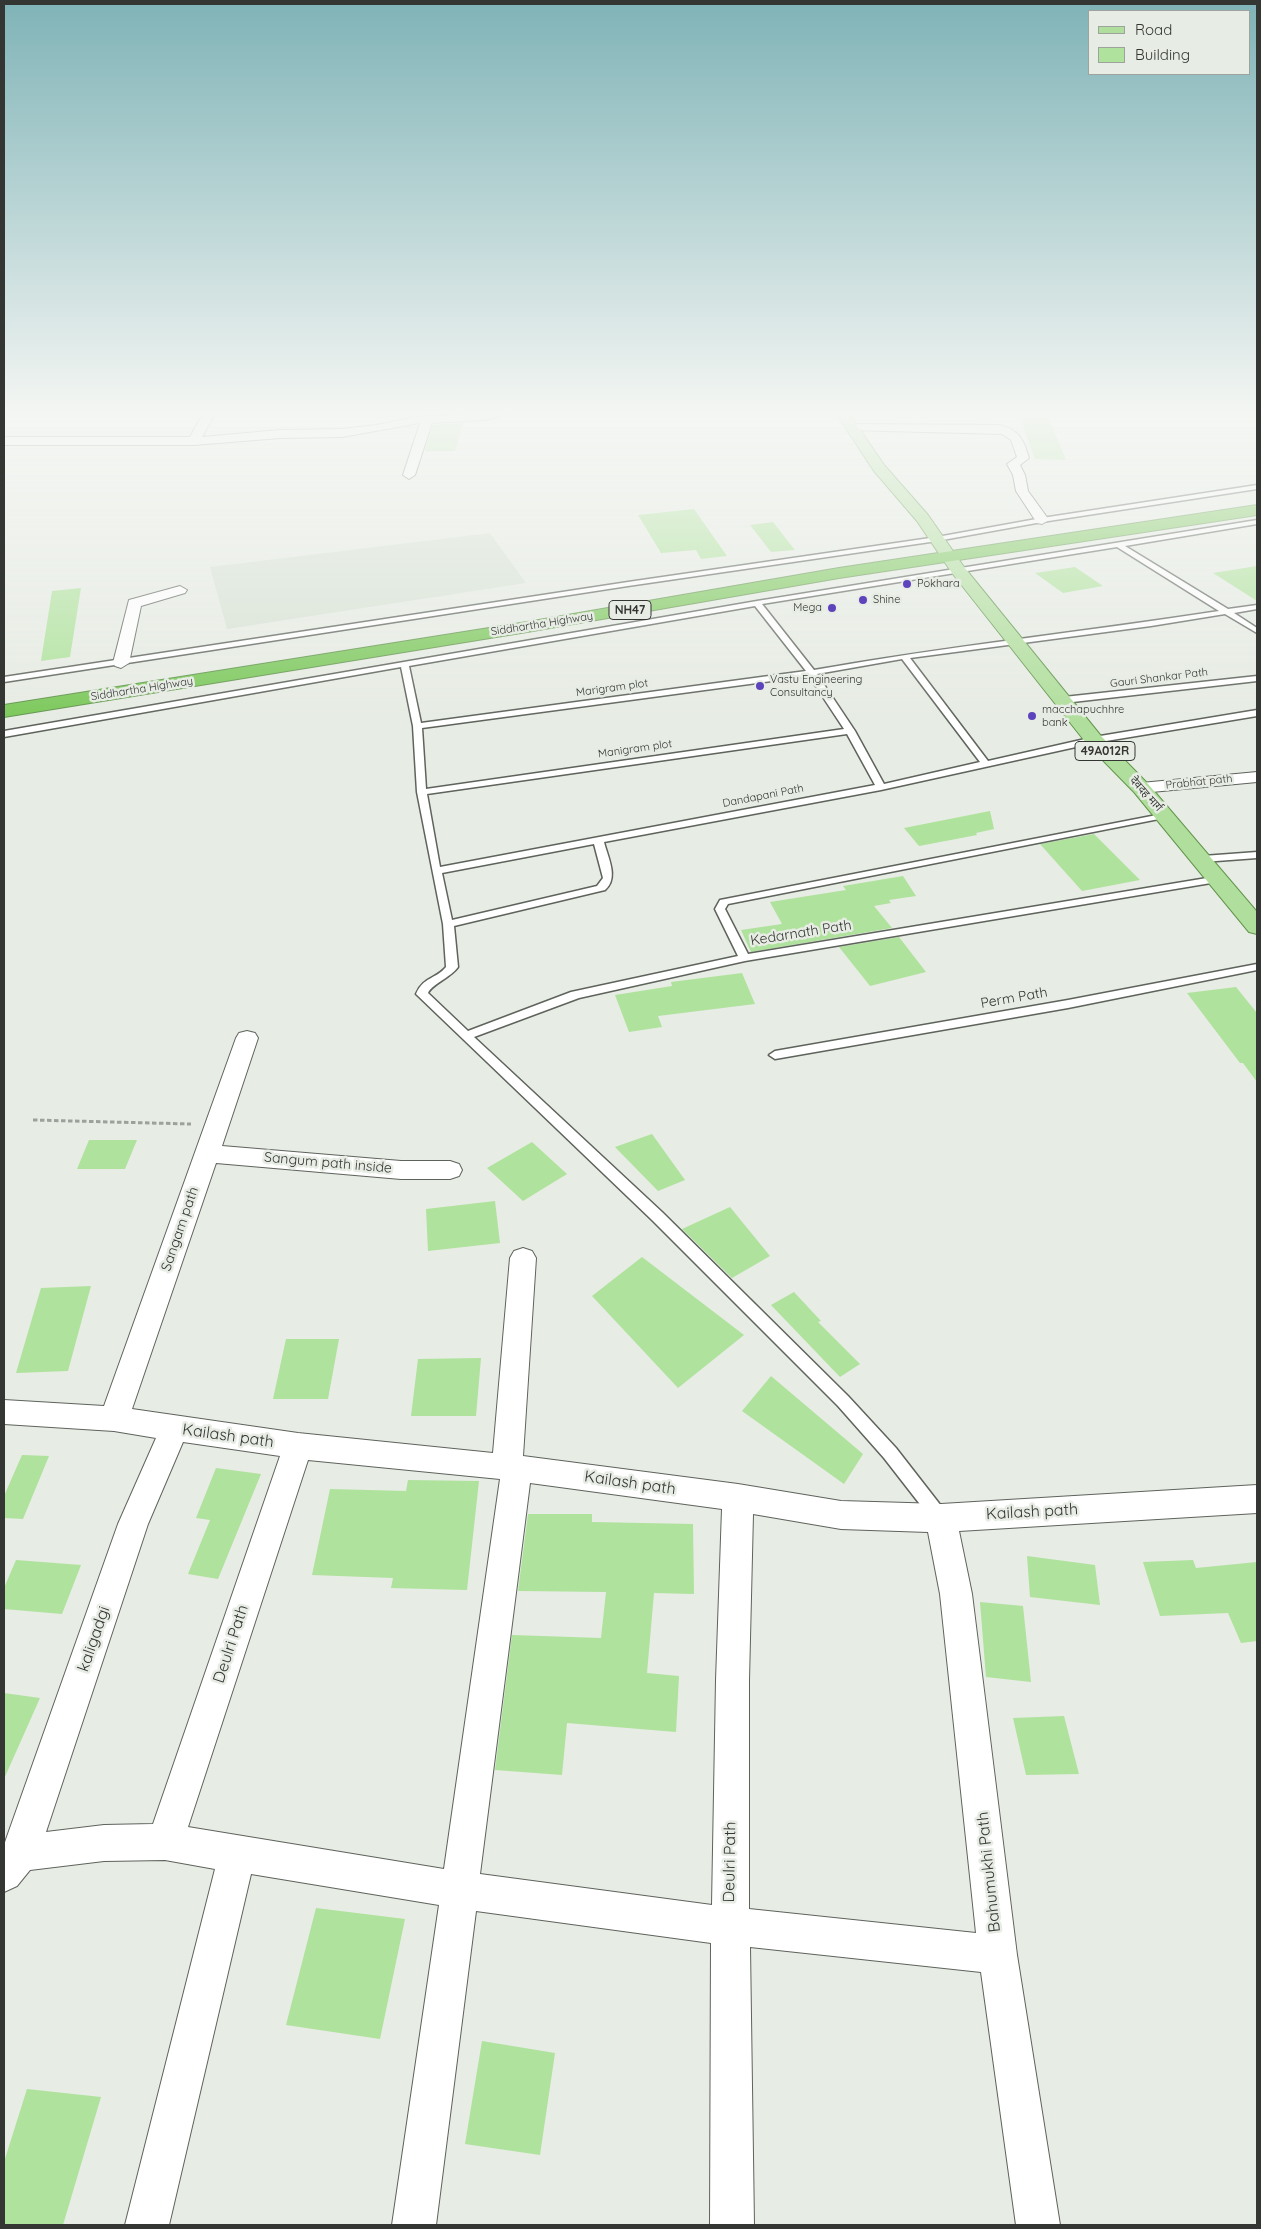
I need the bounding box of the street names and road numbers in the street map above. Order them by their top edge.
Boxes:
road number: NH47 [609,600,651,620]
street label: Siddhartha Highway [490,609,594,639]
street label: Gauri Shankar Path [1109,665,1209,691]
street label: Siddhartha Highway [90,674,194,704]
street label: Marigram plot [575,676,649,700]
street label: Manigram plot [597,737,673,761]
road number: 49A012R [1075,741,1135,760]
street label: Prabhat path [1165,772,1233,792]
street label: देवदह मार्ग [1127,774,1165,814]
street label: Dandapani Path [721,782,805,810]
street label: Kedarnath Path [749,917,853,949]
street label: Perm Path [979,984,1049,1012]
street label: Sangum path inside [263,1149,393,1177]
street label: Sangam path [158,1185,202,1273]
street label: Kailash path [181,1420,275,1452]
street label: Kailash path [583,1467,677,1499]
street label: Kailash path [985,1500,1079,1524]
street label: Deulri Path [209,1602,253,1686]
street label: kaligadgi [74,1604,114,1674]
street label: Bahumukhi Path [973,1811,1005,1933]
street label: Deulri Path [720,1821,740,1903]

